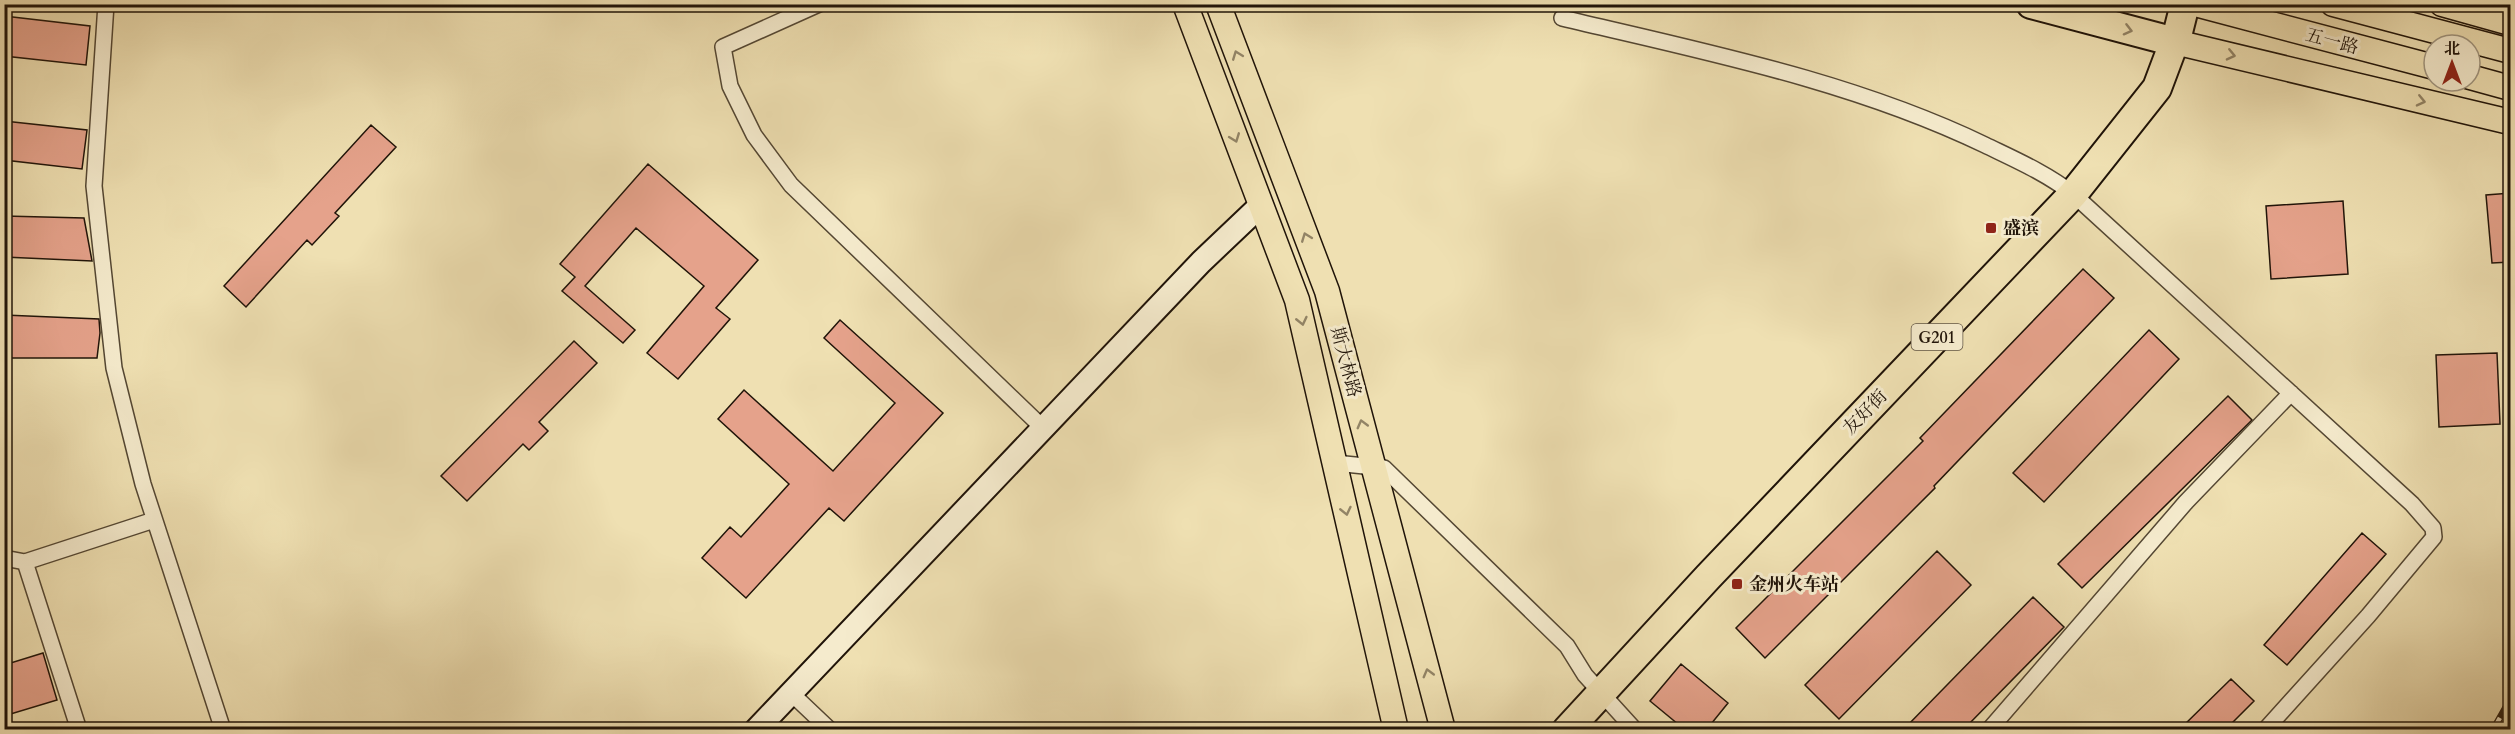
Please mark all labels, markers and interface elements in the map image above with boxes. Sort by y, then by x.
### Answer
one-way arrow [2123,22,2133,35]
street label: 五一路 [2303,22,2361,61]
north arrow [2422,33,2482,93]
text: 北 [2444,38,2460,60]
one-way arrow [2226,48,2236,61]
one-way arrow [1232,50,1244,61]
one-way arrow [2416,93,2426,106]
one-way arrow [1228,132,1241,142]
place label: 盛滨 [2003,216,2039,241]
marker: 盛滨 [1984,221,1998,235]
one-way arrow [1301,232,1314,243]
one-way arrow [1295,315,1308,325]
street label: 斯大林路 [1324,324,1367,400]
road number: G201 [1912,324,1962,350]
street label: 友好街 [1838,384,1893,440]
one-way arrow [1357,419,1370,429]
one-way arrow [1338,506,1351,516]
place label: 金州火车站 [1749,572,1839,597]
marker: 金州火车站 [1730,577,1744,591]
one-way arrow [1423,668,1435,679]

